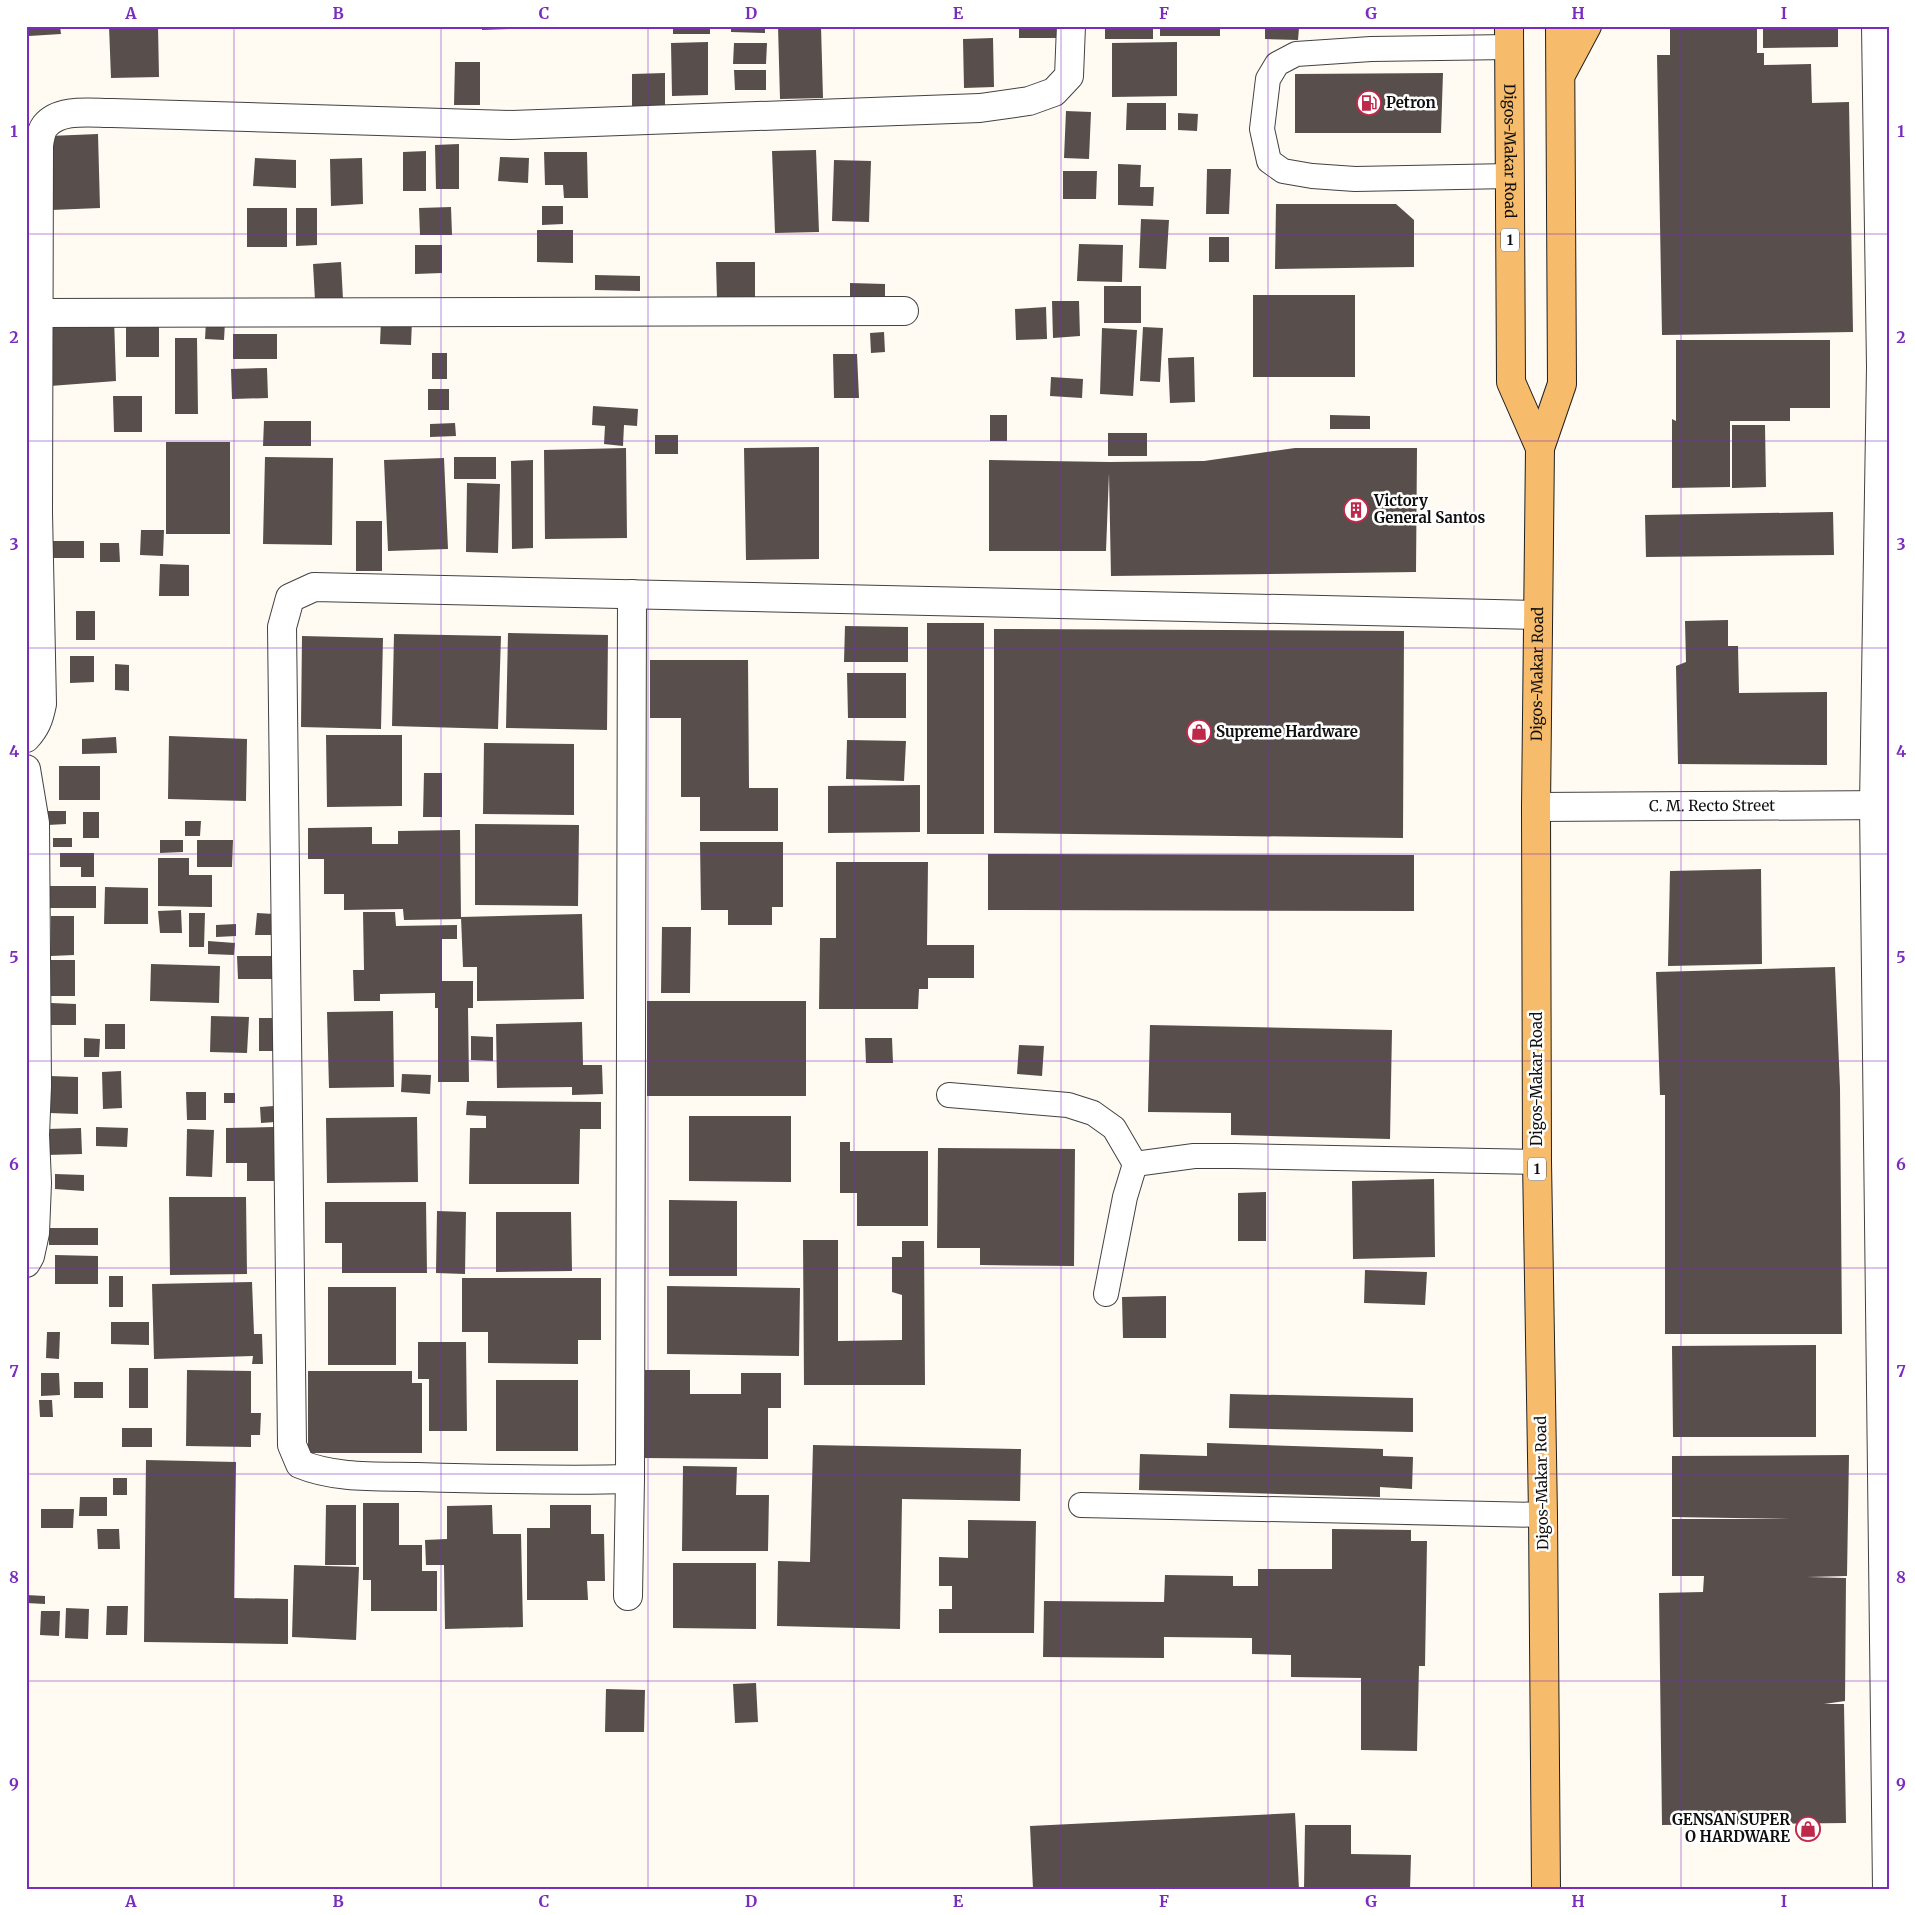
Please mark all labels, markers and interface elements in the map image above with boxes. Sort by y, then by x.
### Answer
text: A [124,3,137,23]
text: B [332,3,344,23]
text: C [539,3,549,23]
text: D [745,3,757,23]
text: E [953,3,964,23]
text: F [1159,3,1169,23]
text: G [1365,3,1377,23]
text: H [1571,3,1585,23]
text: I [1781,3,1787,23]
street label: Digos-Makar Road [1500,84,1520,218]
fuel station icon: Petron [1356,90,1382,116]
place label: Petron [1386,93,1436,112]
text: 1 [10,121,18,141]
text: 1 [1897,121,1905,141]
road number: 1 [1501,228,1519,252]
text: 2 [9,327,19,347]
text: 2 [1896,327,1906,347]
place label: Victory General Santos [1373,491,1486,527]
building icon: Victory General Santos [1343,497,1369,523]
text: 3 [9,534,19,554]
text: 3 [1896,534,1906,554]
street label: Digos-Makar Road [1527,607,1547,741]
shop icon: Supreme Hardware [1186,719,1212,745]
place label: Supreme Hardware [1216,722,1358,741]
text: 4 [9,741,19,761]
text: 4 [1896,741,1906,761]
street label: C. M. Recto Street [1649,796,1775,815]
text: 5 [9,947,19,967]
text: 5 [1896,947,1906,967]
street label: Digos-Makar Road [1527,1012,1546,1146]
text: 6 [9,1154,19,1174]
text: 6 [1896,1154,1906,1174]
road number: 1 [1528,1158,1546,1180]
text: 7 [9,1361,19,1381]
text: 7 [1896,1361,1906,1381]
street label: Digos-Makar Road [1531,1416,1552,1550]
text: 8 [9,1567,19,1587]
text: 8 [1896,1567,1906,1587]
text: 9 [9,1774,19,1794]
text: 9 [1896,1774,1906,1794]
place label: GENSAN SUPER O HARDWARE [1672,1810,1790,1846]
shop icon: GENSAN SUPER O HARDWARE [1795,1816,1821,1842]
text: A [124,1891,137,1911]
text: B [332,1891,344,1911]
text: C [539,1891,549,1911]
text: D [745,1891,757,1911]
text: E [953,1891,964,1911]
text: F [1159,1891,1169,1911]
text: G [1365,1891,1377,1911]
text: H [1571,1891,1585,1911]
text: I [1781,1891,1787,1911]

